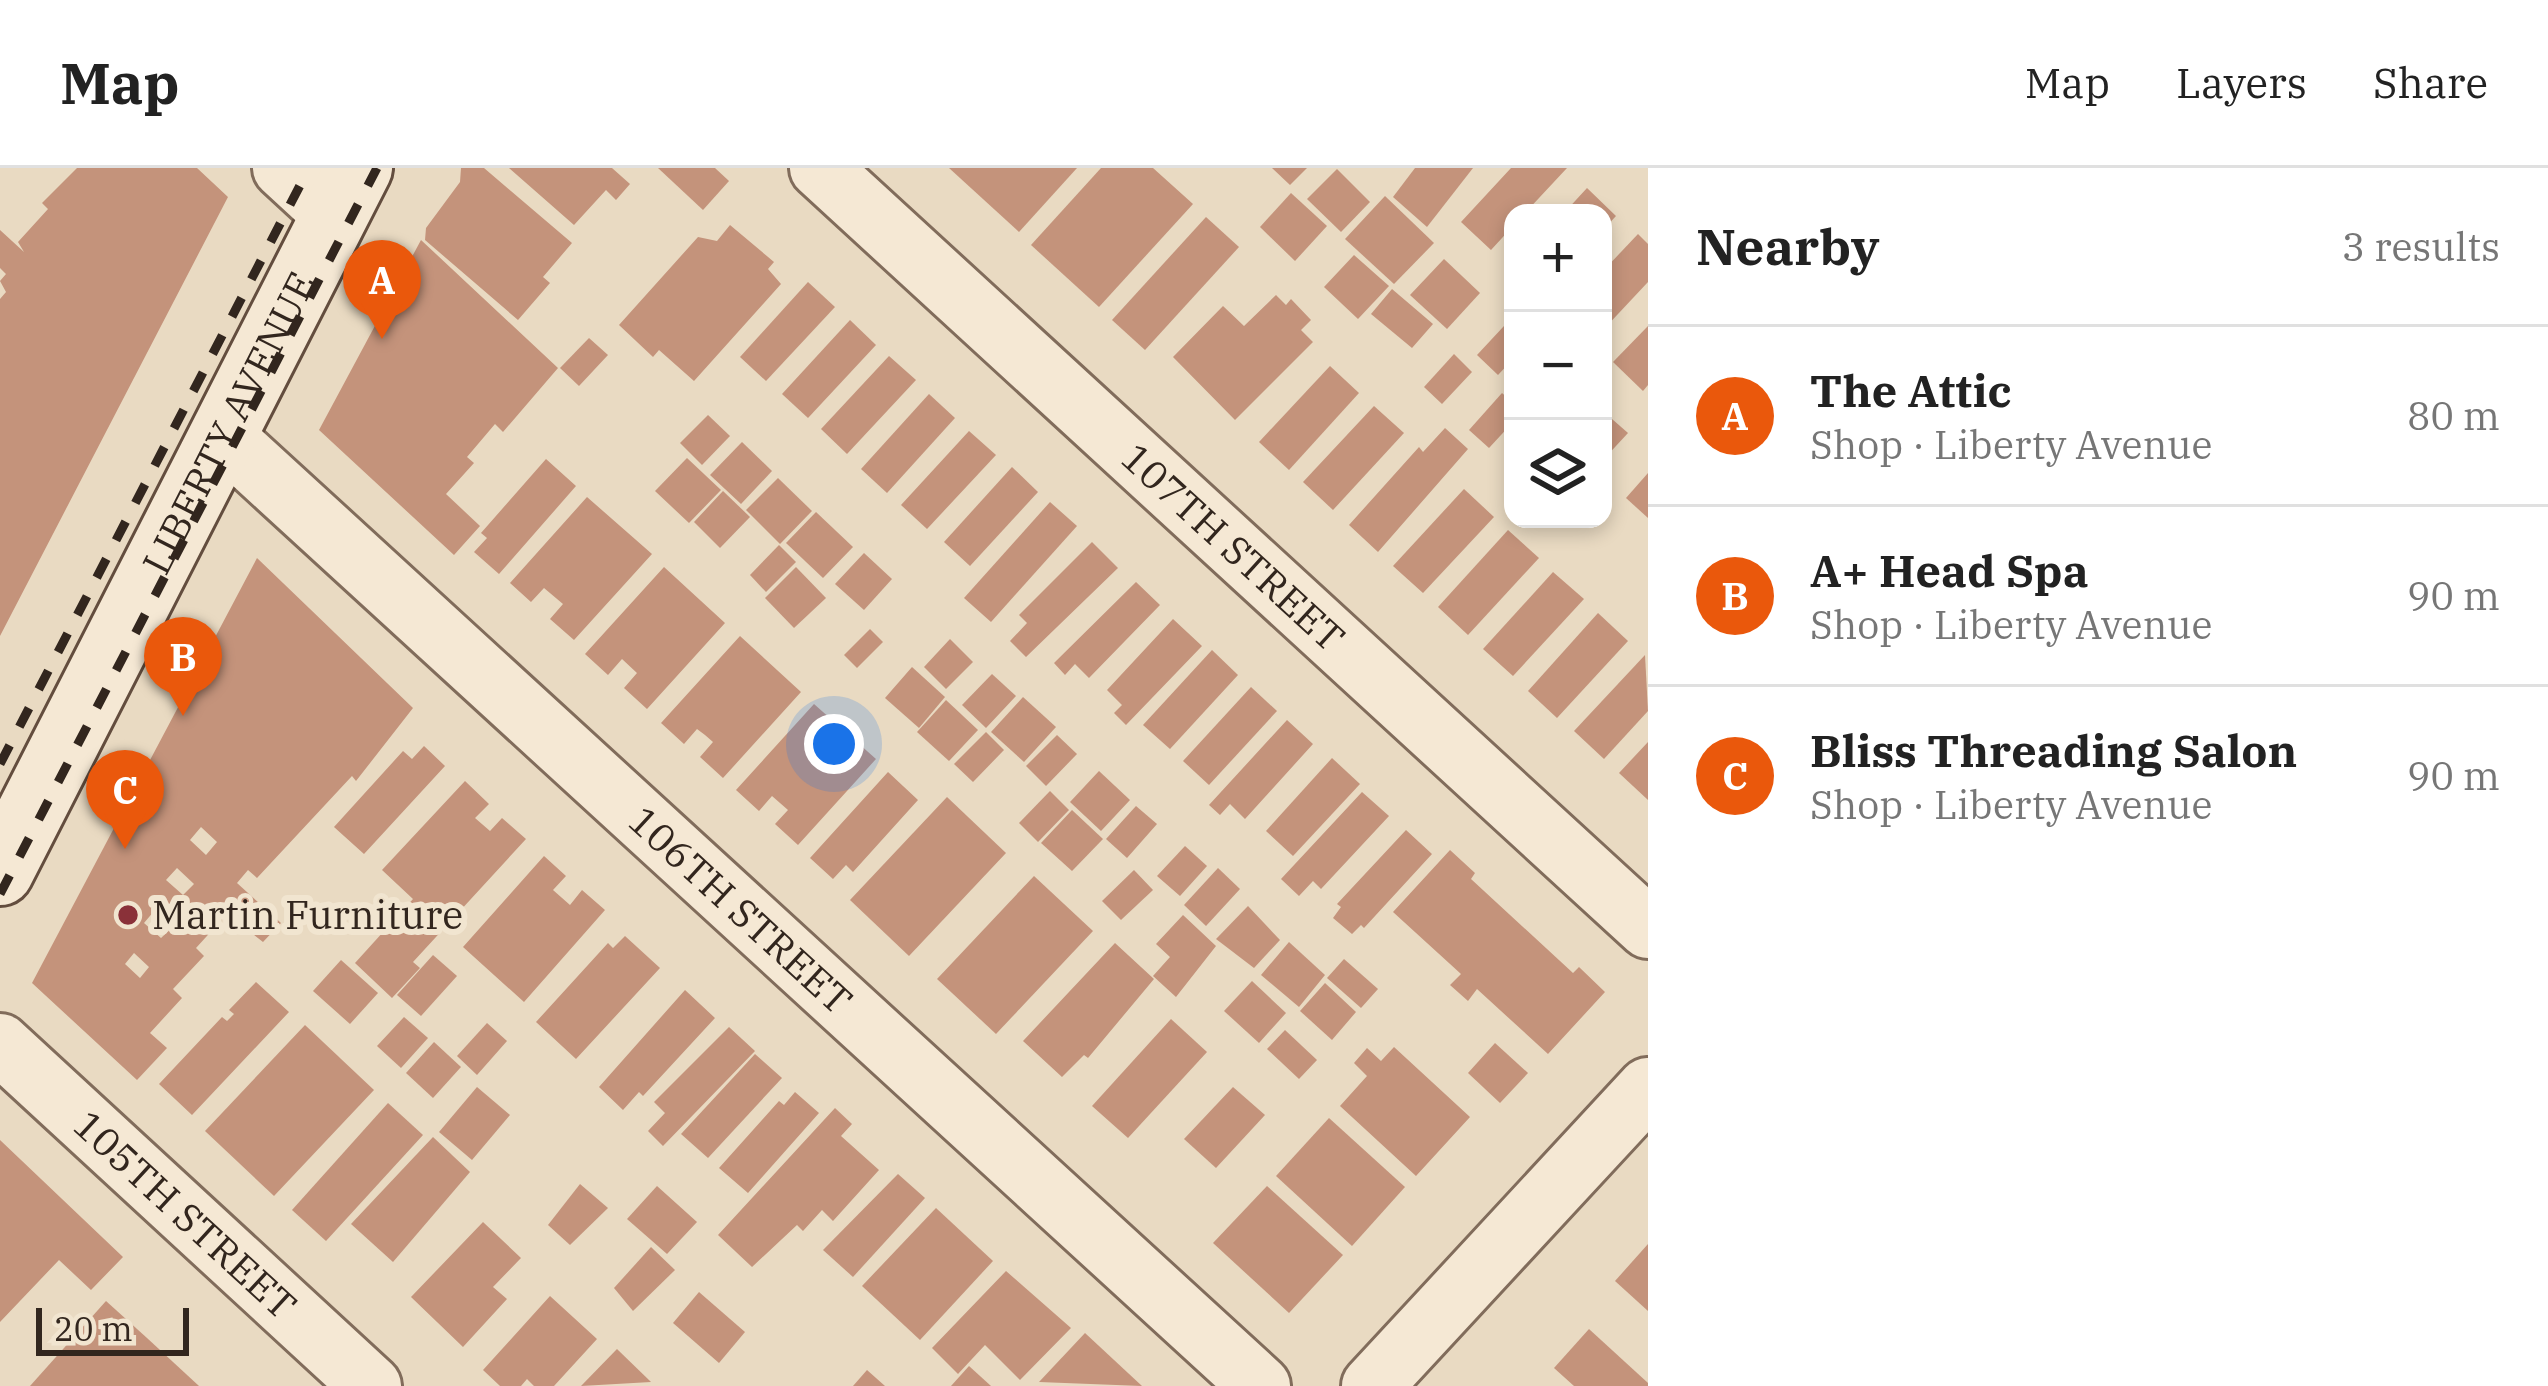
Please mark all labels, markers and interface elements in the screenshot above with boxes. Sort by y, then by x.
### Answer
text: Map [60,46,180,120]
text: Map [2025,55,2110,110]
text: Layers [2176,55,2307,110]
text: Share [2373,55,2488,110]
map controls [1504,204,1612,528]
button: + [1504,204,1612,312]
text: Nearby [1696,213,1880,279]
text: 3 results [2342,221,2500,272]
pin: A [343,240,421,339]
street label: LIBERTY AVENUE [130,263,327,583]
button: − [1504,312,1612,420]
text: The Attic [1810,361,2012,419]
text: A [1721,390,1749,441]
text: 80 m [2407,390,2500,441]
text: Shop · Liberty Avenue [1810,419,2212,470]
button: layers [1504,420,1612,528]
street label: 107TH STREET [1111,432,1356,662]
text: A+ Head Spa [1810,541,2089,599]
text: B [1721,570,1749,621]
text: 90 m [2407,570,2500,621]
text: Shop · Liberty Avenue [1810,599,2212,650]
pin: B [144,617,222,716]
your location [804,714,864,774]
text: Bliss Threading Salon [1810,721,2297,779]
pin: C [86,750,164,849]
text: C [1722,750,1748,801]
text: 90 m [2407,750,2500,801]
text: Shop · Liberty Avenue [1810,779,2212,830]
street label: 106TH STREET [619,795,863,1025]
place label: Martin Furniture [152,889,463,940]
marker: Martin Furniture [115,902,141,928]
street label: 105TH STREET [64,1099,308,1330]
scale bar [36,1302,189,1355]
text: 20 m [54,1307,133,1350]

